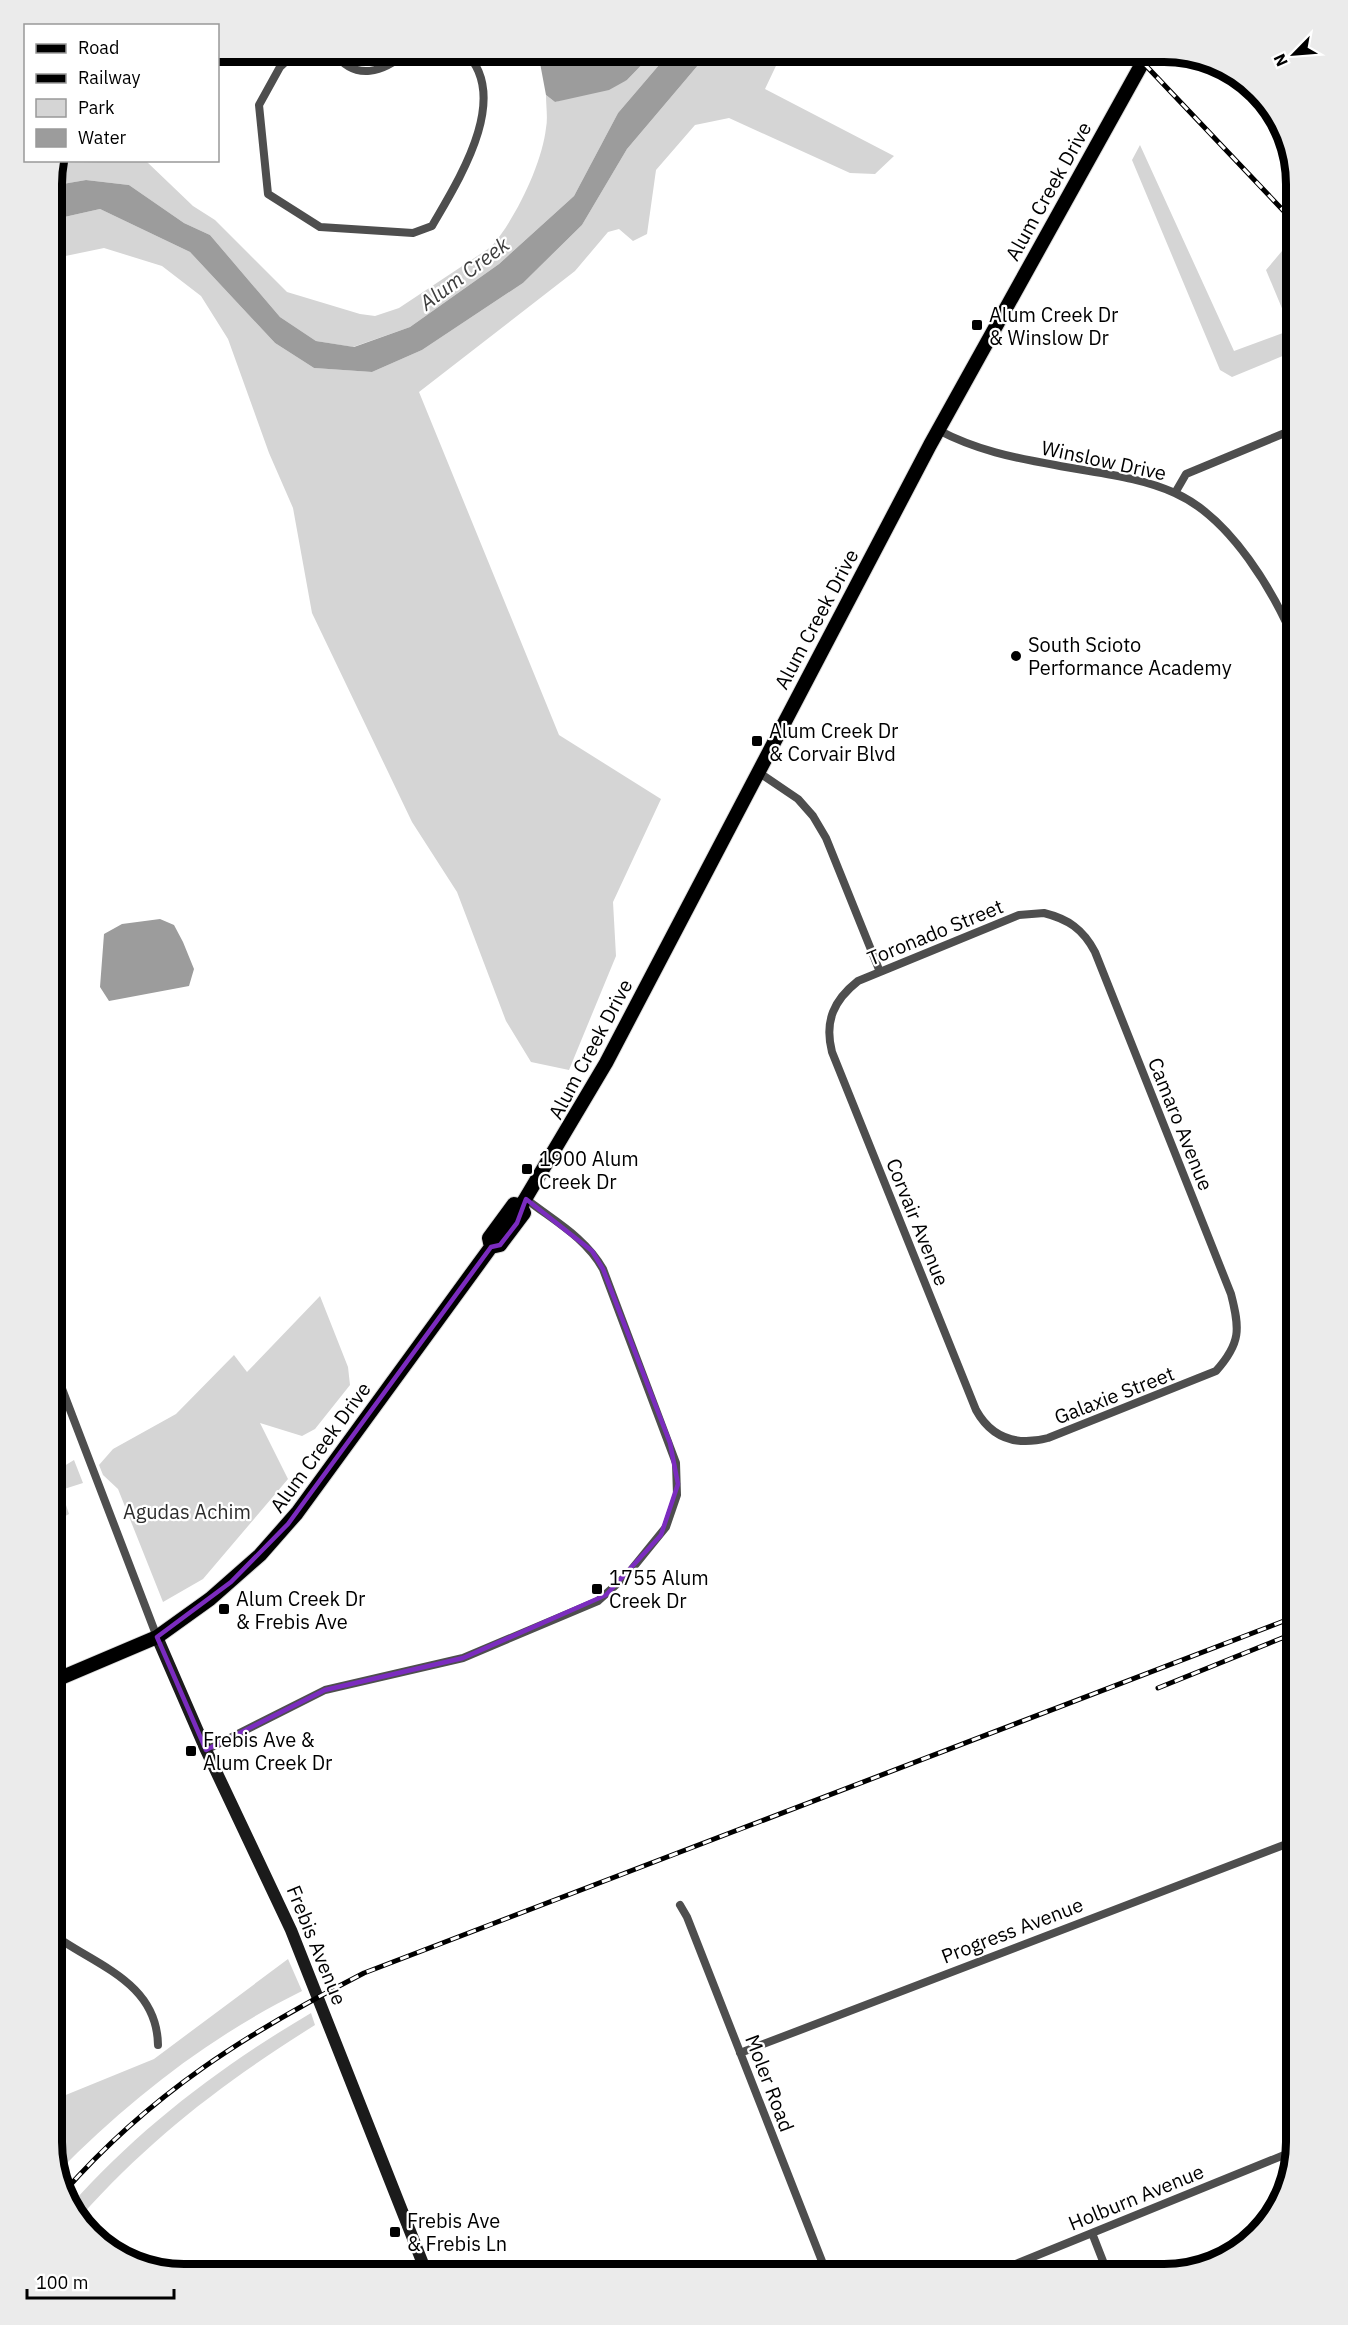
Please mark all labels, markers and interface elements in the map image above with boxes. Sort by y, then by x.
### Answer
legend [24,24,219,162]
north arrow [1264,24,1324,84]
text: Road [78,36,119,59]
text: N [1269,51,1292,70]
text: Railway [78,66,140,89]
text: Park [78,96,115,119]
street label: Alum Creek Drive [999,117,1097,265]
text: Water [78,126,127,149]
water label: Alum Creek [413,229,516,317]
place label: Alum Creek Dr & Winslow Dr [989,301,1118,351]
marker: Alum Creek Dr & Winslow Dr [970,318,984,332]
street label: Winslow Drive [1039,434,1169,486]
street label: Alum Creek Drive [768,544,864,694]
place label: South Scioto Performance Academy [1028,631,1232,681]
marker: South Scioto Performance Academy [1009,649,1023,663]
place label: Alum Creek Dr & Corvair Blvd [769,717,898,767]
marker: Alum Creek Dr & Corvair Blvd [750,734,764,748]
street label: Toronado Street [863,892,1007,972]
street label: Alum Creek Drive [542,974,638,1124]
street label: Camaro Avenue [1142,1053,1220,1195]
place label: 1900 Alum Creek Dr [539,1145,639,1195]
street label: Corvair Avenue [880,1154,956,1290]
marker: 1900 Alum Creek Dr [520,1162,534,1176]
street label: Galaxie Street [1050,1360,1178,1430]
street label: Alum Creek Drive [263,1376,377,1518]
park label: Agudas Achim [123,1498,251,1525]
place label: 1755 Alum Creek Dr [609,1564,709,1614]
marker: 1755 Alum Creek Dr [590,1582,604,1596]
place label: Alum Creek Dr & Frebis Ave [236,1585,365,1635]
marker: Alum Creek Dr & Frebis Ave [217,1602,231,1616]
place label: Frebis Ave & Alum Creek Dr [203,1726,332,1776]
marker: Frebis Ave & Alum Creek Dr [184,1744,198,1758]
street label: Frebis Avenue [281,1881,353,2009]
street label: Progress Avenue [937,1891,1087,1969]
street label: Moler Road [739,2031,801,2135]
street label: Holburn Avenue [1064,2158,1208,2236]
place label: Frebis Ave & Frebis Ln [407,2207,507,2257]
marker: Frebis Ave & Frebis Ln [388,2225,402,2239]
scale bar [27,2262,174,2300]
text: 100 m [36,2271,88,2294]

